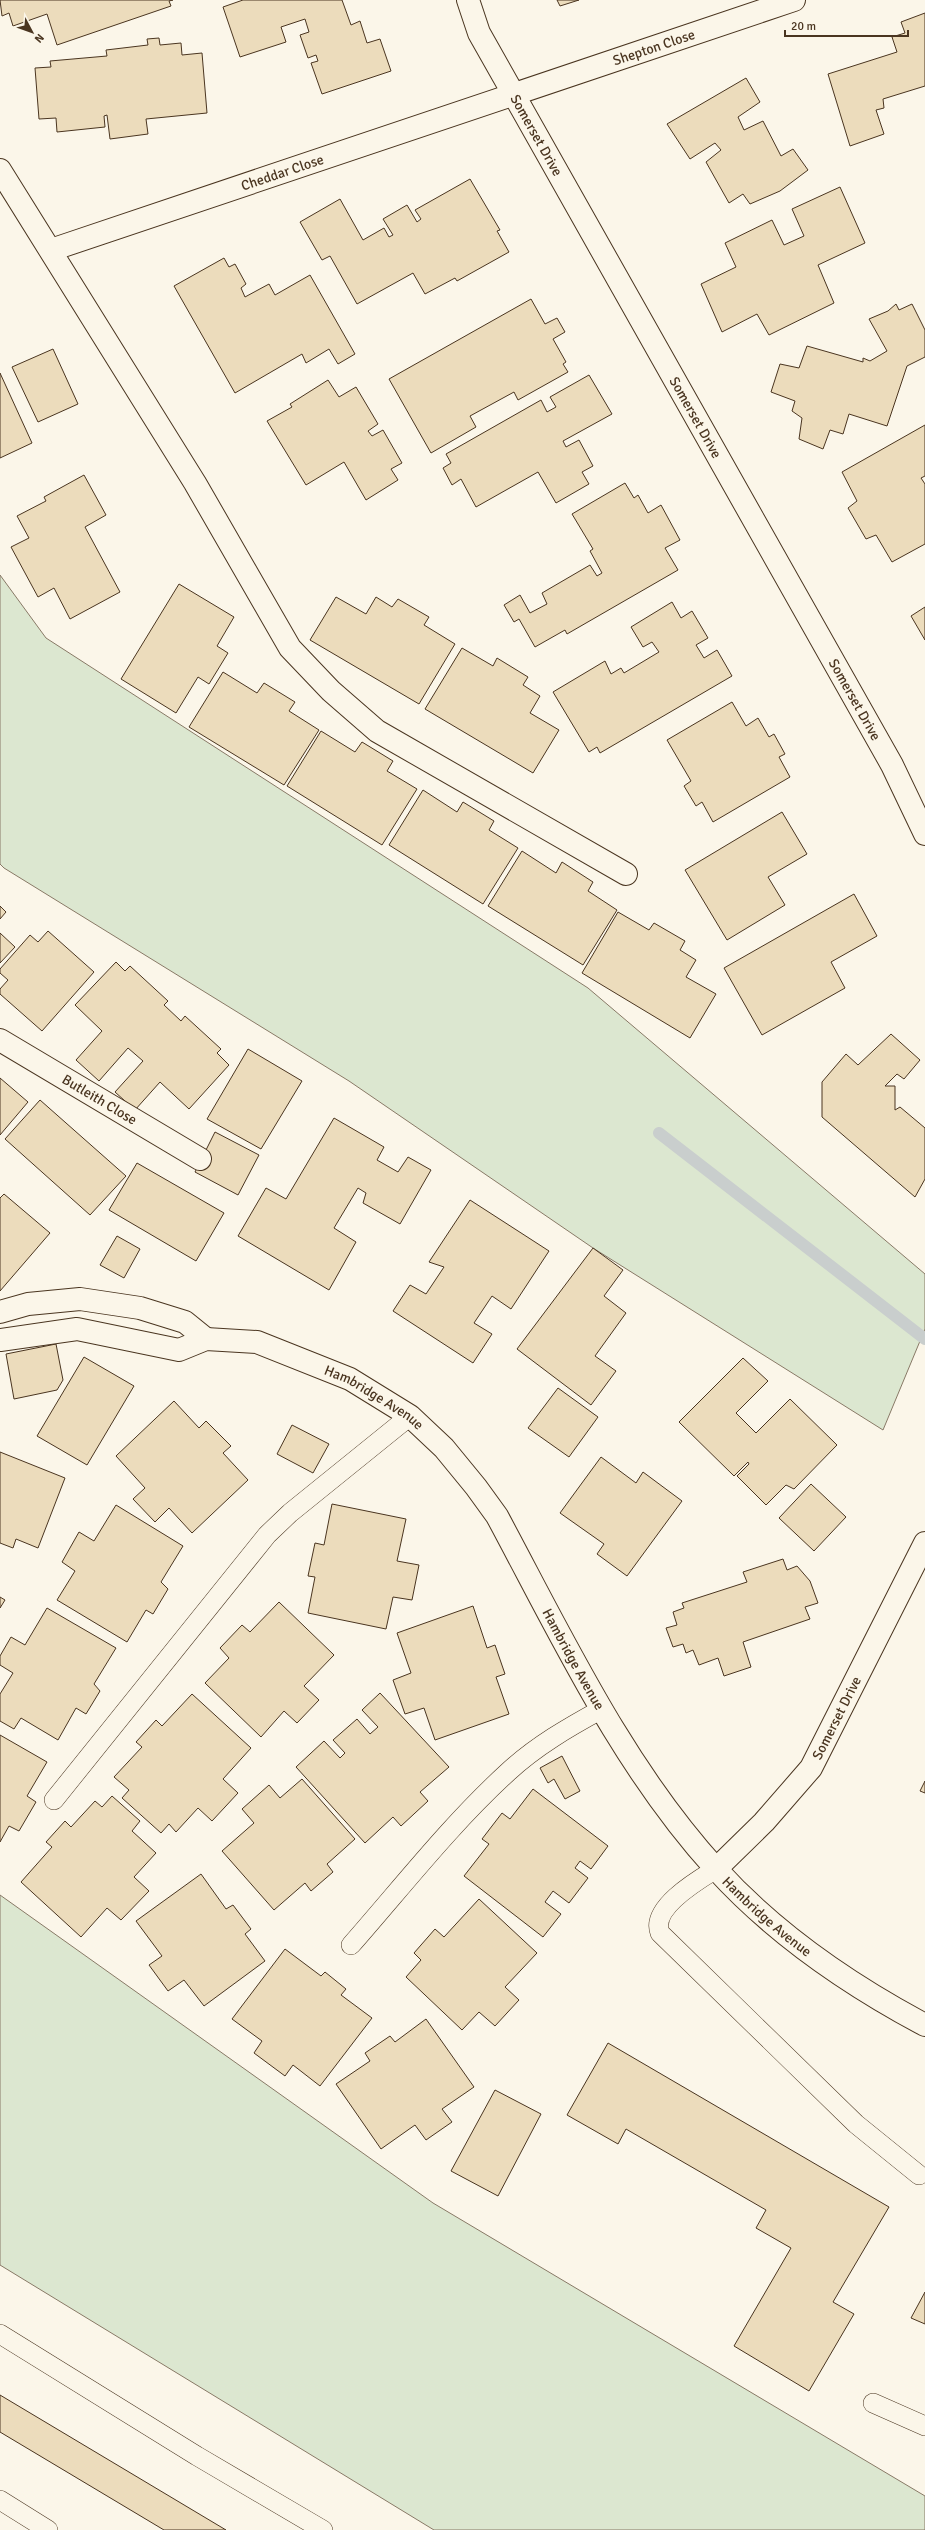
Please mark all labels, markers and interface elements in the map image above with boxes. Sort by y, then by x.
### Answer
north arrow [12,12,52,52]
scale bar [785,12,908,38]
text: 20 m [791,19,816,34]
street label: Shepton Close [611,26,697,69]
text: N [32,31,47,45]
street label: Somerset Drive [506,92,566,179]
street label: Cheddar Close [239,151,326,194]
street label: Somerset Drive [666,374,725,461]
street label: Somerset Drive [825,656,884,743]
street label: Butleith Close [59,1071,140,1129]
street label: Hambridge Avenue [322,1362,427,1433]
street label: Hambridge Avenue [538,1606,608,1713]
street label: Somerset Drive [809,1674,865,1762]
street label: Hambridge Avenue [718,1873,815,1960]

